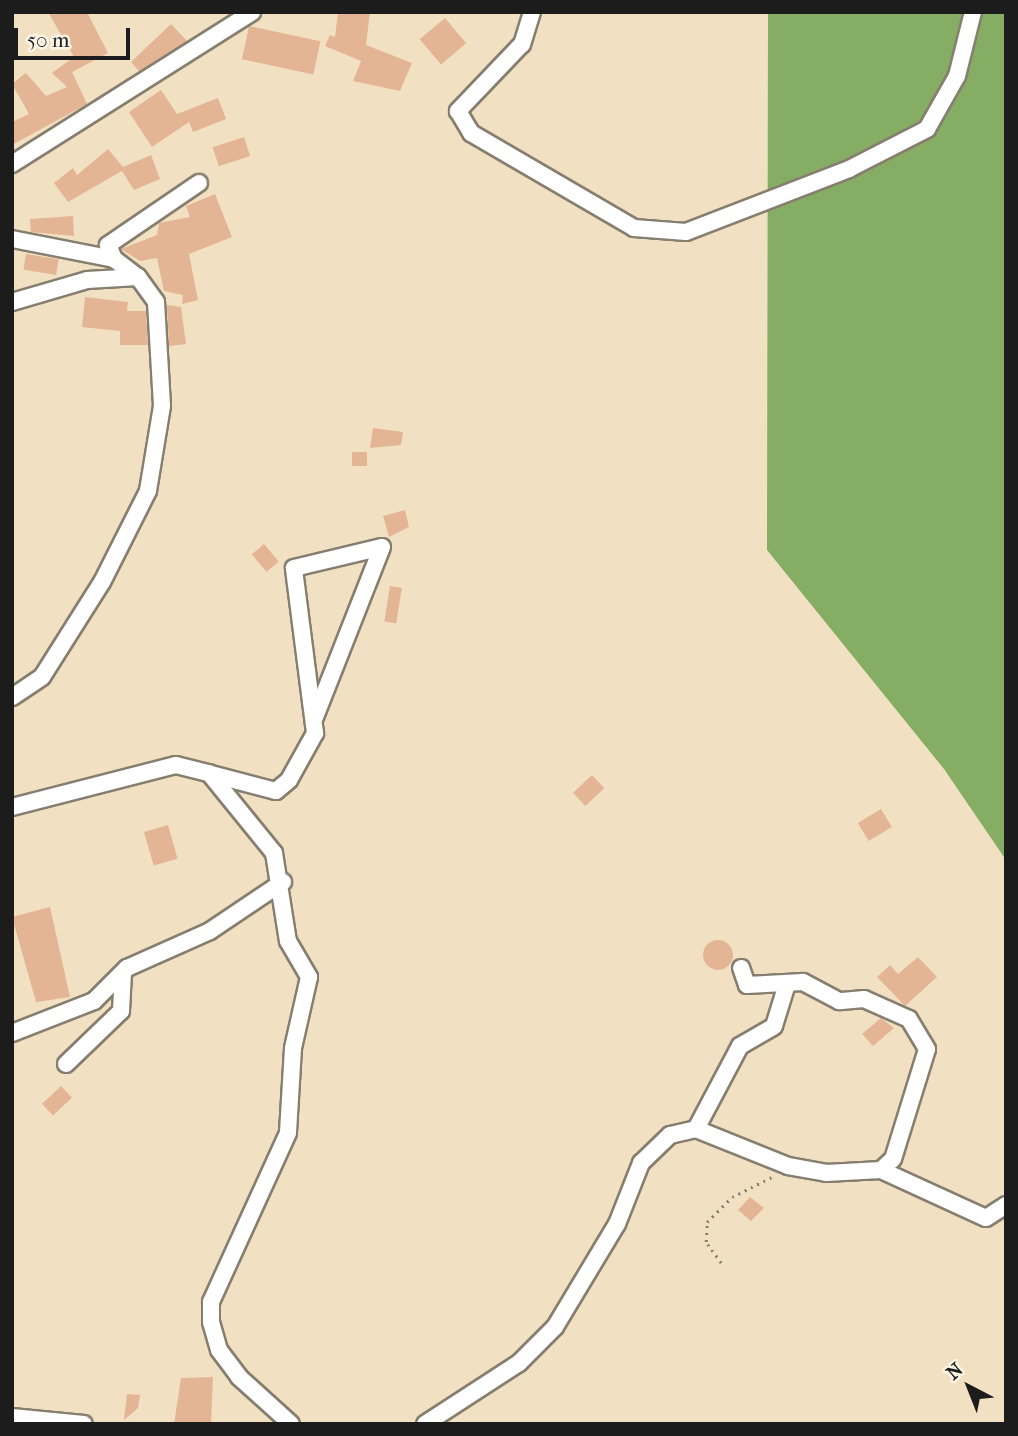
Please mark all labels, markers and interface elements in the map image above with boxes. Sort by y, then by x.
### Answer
scale bar [18,14,133,58]
text: 50 m [27,28,70,52]
north arrow [934,1352,1004,1422]
text: N [942,1358,968,1384]

